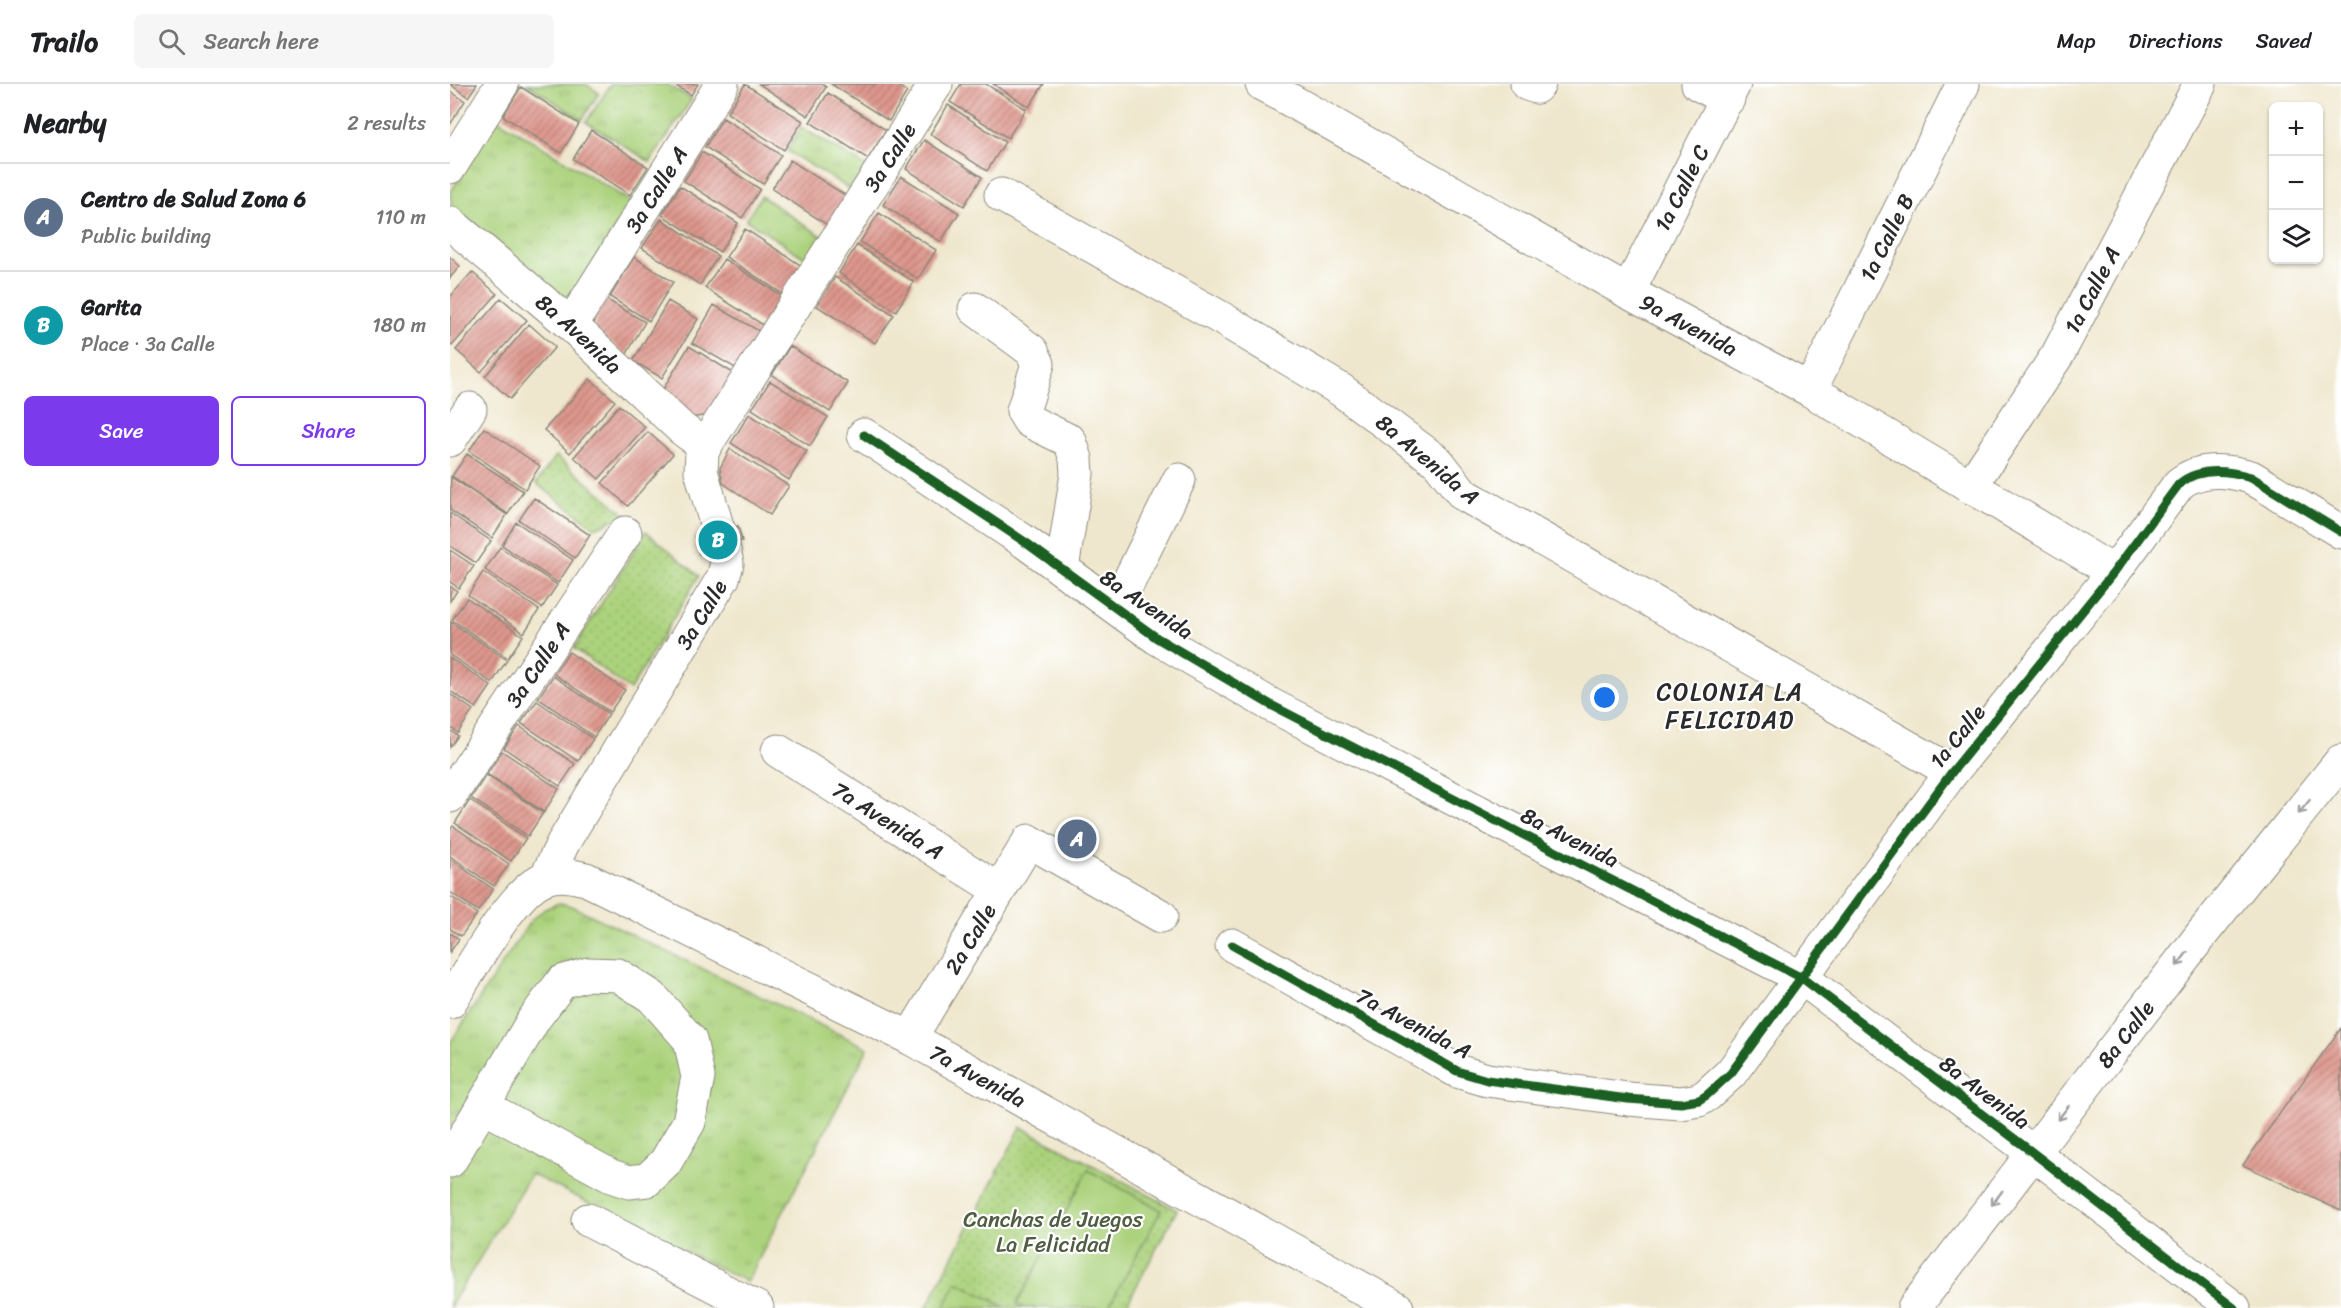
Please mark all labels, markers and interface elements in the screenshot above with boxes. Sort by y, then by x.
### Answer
search box [134,14,554,68]
text: Trailo [30,17,98,66]
text: Search here [203,22,319,61]
text: Map [2057,22,2095,60]
text: Directions [2128,22,2223,60]
text: Saved [2256,22,2311,60]
icon: search [155,25,188,58]
text: Nearby [24,100,106,146]
map controls [2269,102,2323,264]
button: + [2269,102,2323,156]
text: 2 results [347,106,426,141]
street label: 3a Calle [853,114,927,200]
street label: 1a Calle C [1643,137,1720,239]
street label: 3a Calle A [614,138,699,241]
button: − [2269,156,2323,210]
text: Centro de Salud Zona 6 [81,180,306,219]
street label: 1a Calle B [1848,187,1925,288]
text: A [37,200,50,235]
text: 110 m [376,200,426,235]
button: layers [2269,210,2323,264]
text: Public building [81,219,211,254]
street label: 1a Calle A [2053,239,2131,341]
street label: 9a Avenida [1632,283,1745,368]
street label: 8a Avenida [526,284,631,384]
text: Garita [81,288,142,327]
text: B [37,308,50,343]
text: 180 m [372,308,426,343]
text: Place · 3a Calle [81,327,215,362]
button: Save [24,396,219,466]
button: Share [231,396,426,466]
street label: 8a Avenida A [1367,404,1489,515]
pin: B [698,518,738,562]
street label: 8a Avenida [1092,558,1202,650]
street label: 3a Calle [665,571,738,658]
street label: 3a Calle A [495,614,581,716]
district label: COLONIA LA FELICIDAD [1656,671,1804,741]
your location [1590,683,1619,712]
street label: 1a Calle [1919,695,1996,777]
street label: 7a Avenida A [824,771,952,871]
street label: 8a Avenida [1513,796,1626,879]
one-way arrow [2298,798,2311,814]
pin: A [1058,816,1096,861]
street label: 2a Calle [934,895,1007,982]
one-way arrow [2176,951,2189,967]
street label: 7a Avenida A [1349,977,1479,1070]
street label: 8a Calle [2086,991,2165,1077]
street label: 7a Avenida [922,1033,1033,1119]
street label: 8a Avenida [1930,1045,2039,1140]
one-way arrow [2056,1104,2069,1120]
one-way arrow [1991,1190,2003,1206]
park label: Canchas de Juegos La Felicidad [963,1200,1144,1264]

